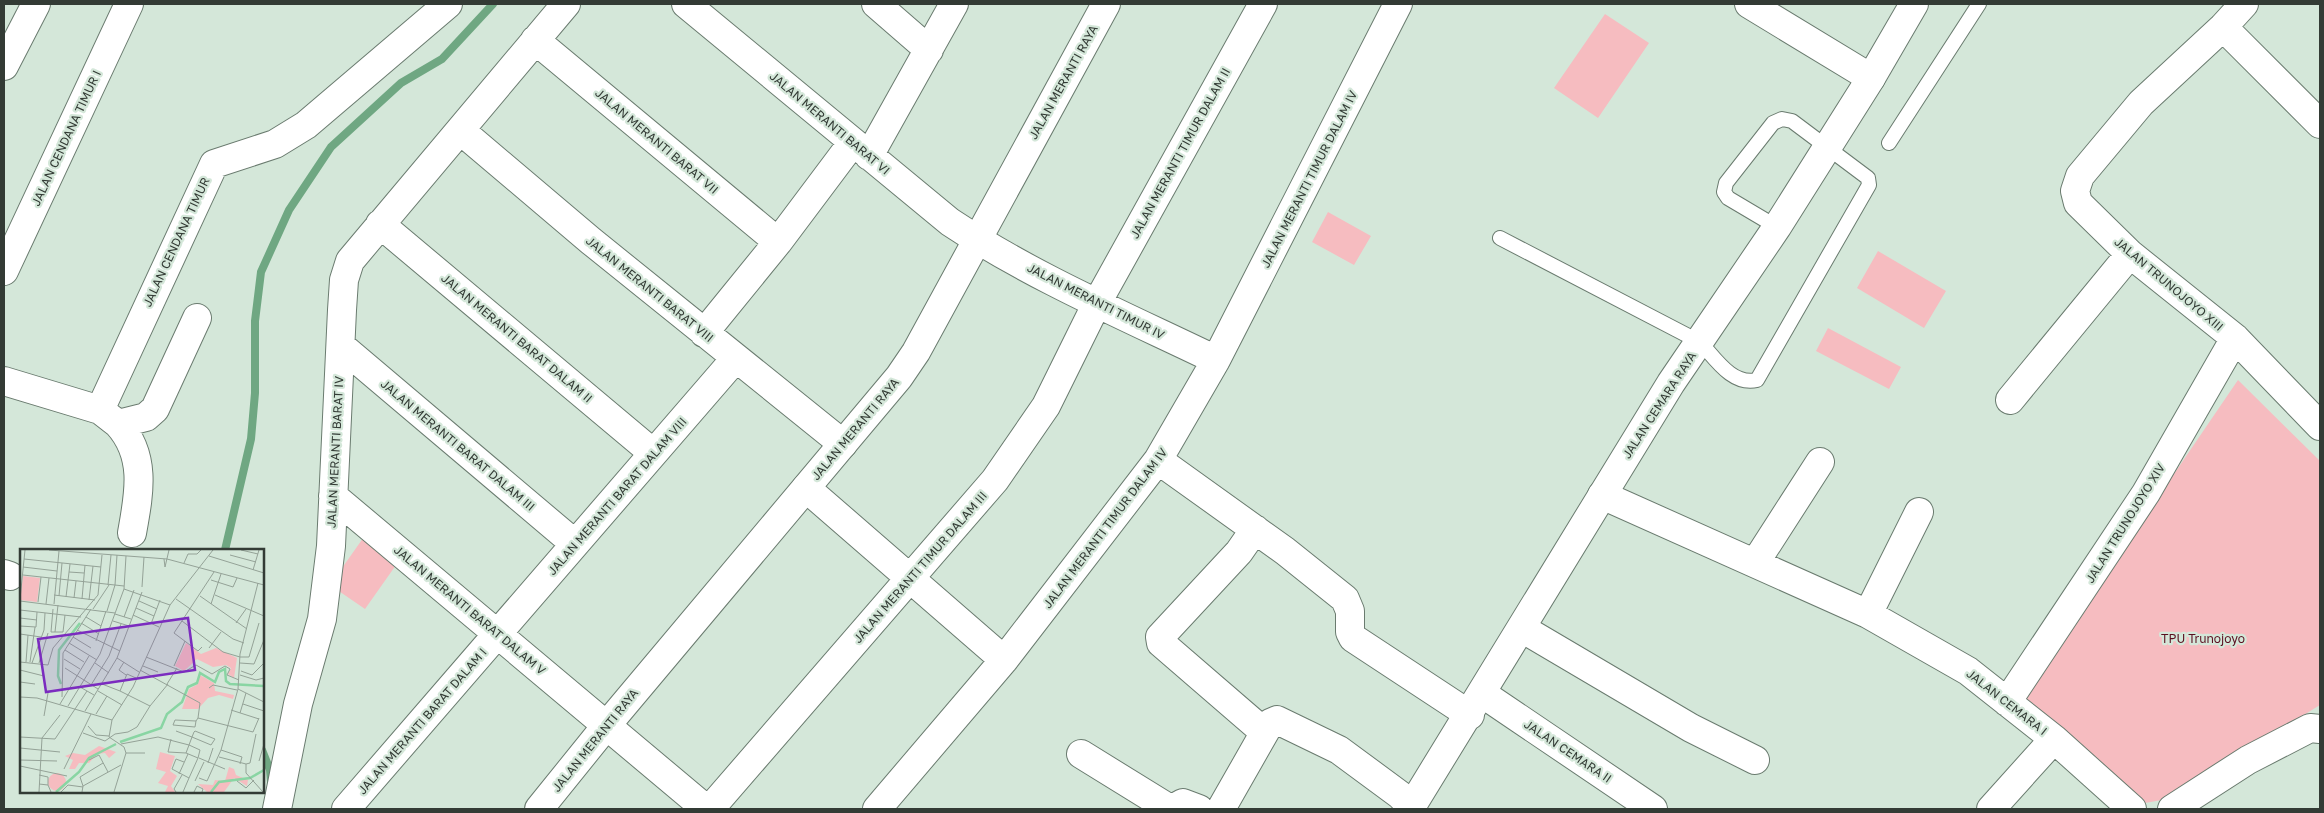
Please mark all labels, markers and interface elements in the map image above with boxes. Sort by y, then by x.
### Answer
street label: JALAN MERANTI RAYA [1025,22,1101,142]
street label: JALAN MERANTI TIMUR DALAM II [1127,65,1233,241]
street label: JALAN CENDANA TIMUR I [28,68,104,208]
street label: JALAN MERANTI BARAT VI [767,68,893,178]
street label: JALAN MERANTI BARAT VII [592,85,722,197]
street label: JALAN MERANTI TIMUR DALAM IV [1258,88,1360,270]
street label: JALAN CENDANA TIMUR [139,175,213,309]
street label: JALAN MERANTI BARAT VIII [583,233,717,345]
street label: JALAN TRUNOJOYO XIII [2111,234,2227,334]
street label: JALAN MERANTI TIMUR IV [1025,260,1167,342]
street label: JALAN MERANTI BARAT DALAM II [438,270,596,406]
street label: JALAN CEMARA RAYA [1619,349,1699,461]
street label: JALAN MERANTI RAYA [808,375,902,483]
street label: JALAN MERANTI BARAT IV [324,376,346,528]
street label: JALAN MERANTI BARAT DALAM III [378,376,538,514]
street label: JALAN MERANTI BARAT DALAM VIII [544,414,690,578]
street label: JALAN MERANTI TIMUR DALAM IV [1040,445,1170,611]
street label: JALAN TRUNOJOYO XIV [2082,460,2168,586]
street label: JALAN MERANTI TIMUR DALAM III [850,488,990,646]
street label: JALAN MERANTI BARAT DALAM V [391,542,549,678]
inset map [20,549,264,793]
park label: TPU Trunojoyo [2161,631,2245,646]
street label: JALAN MERANTI BARAT DALAM I [354,645,490,797]
street label: JALAN CEMARA I [1964,666,2050,738]
street label: JALAN MERANTI RAYA [549,685,641,795]
street label: JALAN CEMARA II [1521,716,1615,786]

